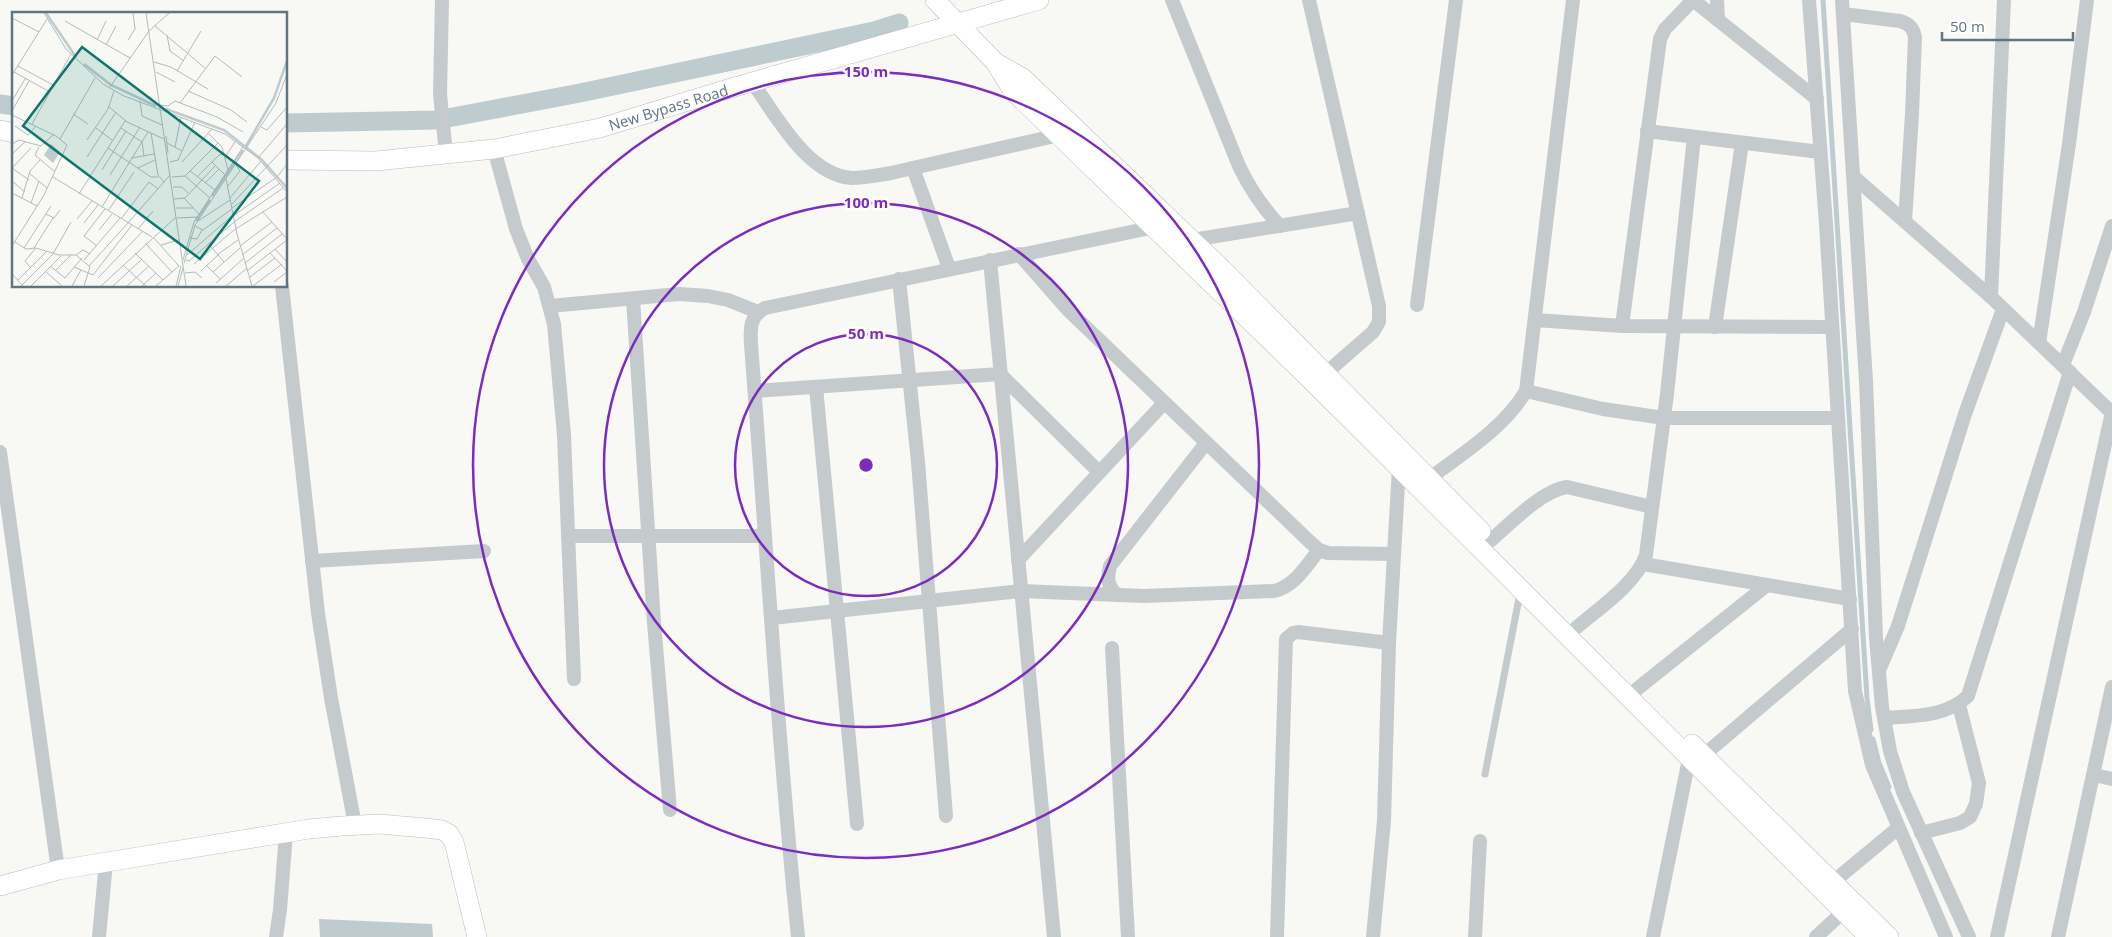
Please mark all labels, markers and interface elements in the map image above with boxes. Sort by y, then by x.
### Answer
scale bar [1942,10,2073,42]
inset map [12,12,288,288]
text: 50 m [1950,16,1985,36]
text: 150 m [844,61,888,81]
street label: New Bypass Road [606,79,730,135]
text: 100 m [844,192,888,212]
text: 50 m [848,323,884,343]
centre of rings [857,456,875,474]

